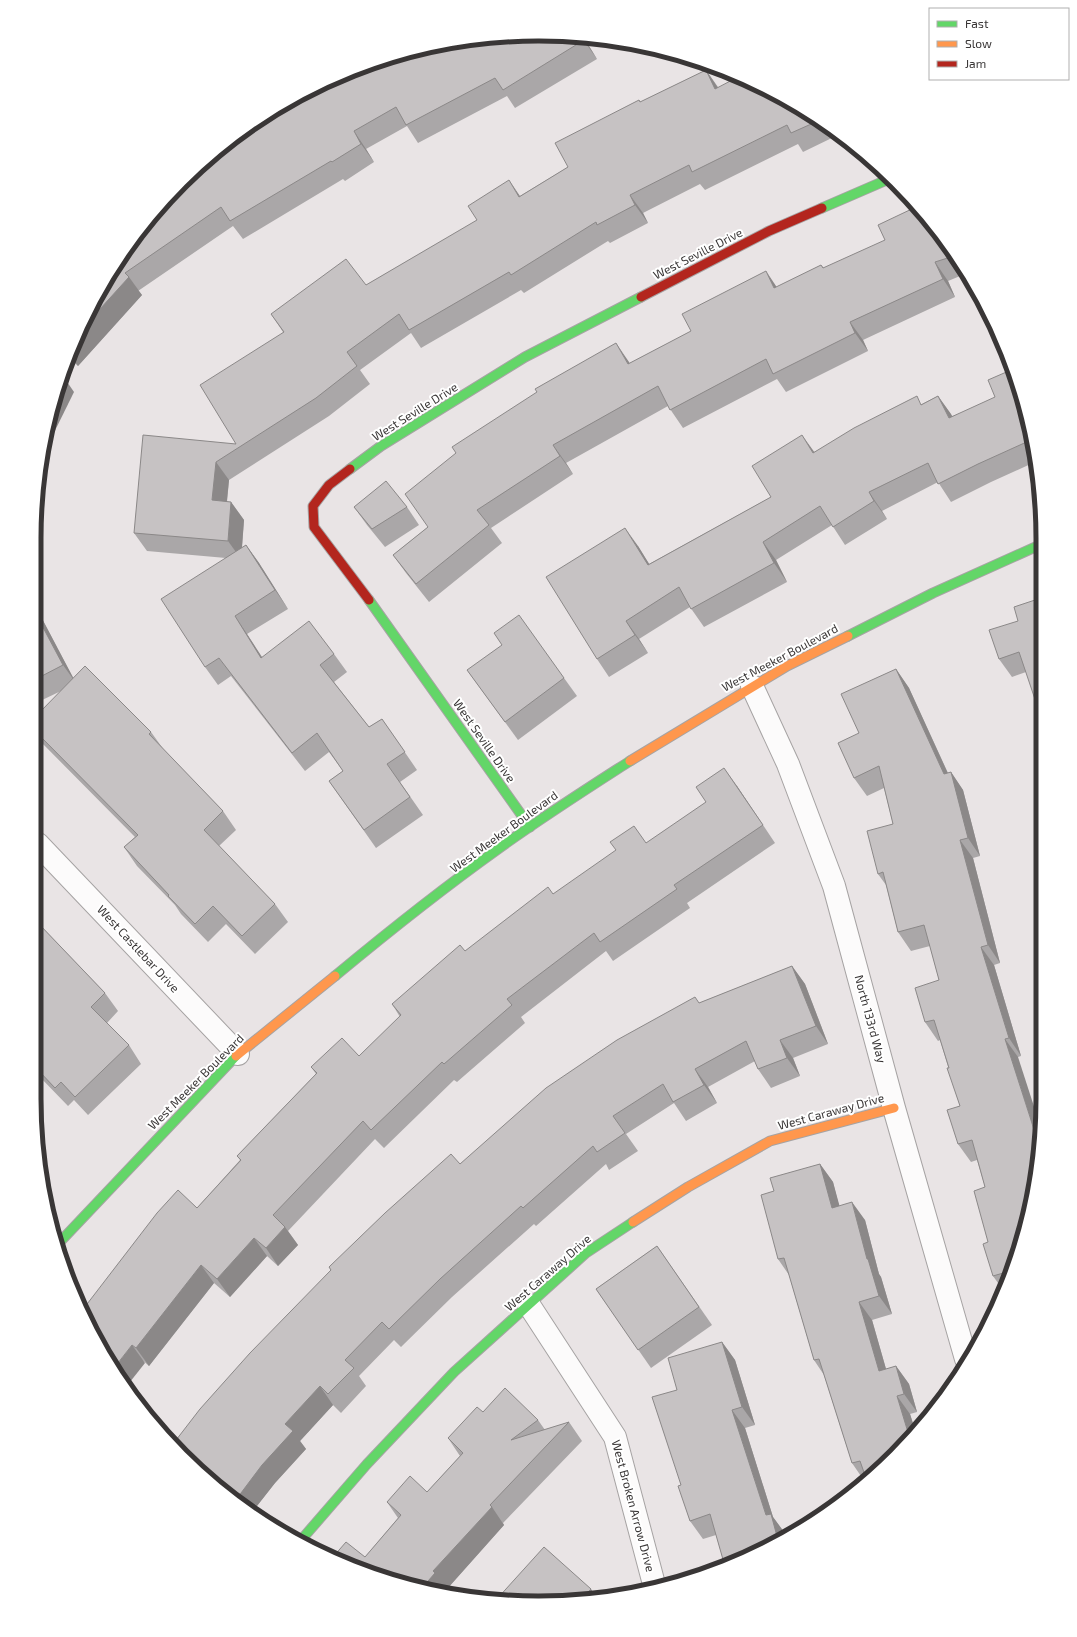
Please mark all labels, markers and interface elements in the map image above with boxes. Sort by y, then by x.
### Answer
legend [929,8,1069,80]
text: Fast [965,16,989,30]
text: Slow [965,36,992,50]
text: Jam [965,56,986,70]
street label: West Seville Drive [651,225,744,282]
street label: West Seville Drive [369,379,460,443]
street label: West Meeker Boulevard [719,621,840,694]
street label: West Seville Drive [451,696,519,785]
street label: West Meeker Boulevard [447,787,560,875]
street label: West Castlebar Drive [95,902,183,995]
street label: North 133rd Way [852,973,890,1065]
street label: West Meeker Boulevard [145,1031,246,1132]
street label: West Caraway Drive [776,1090,885,1132]
street label: West Caraway Drive [501,1231,593,1313]
street label: West Broken Arrow Drive [610,1438,658,1573]

